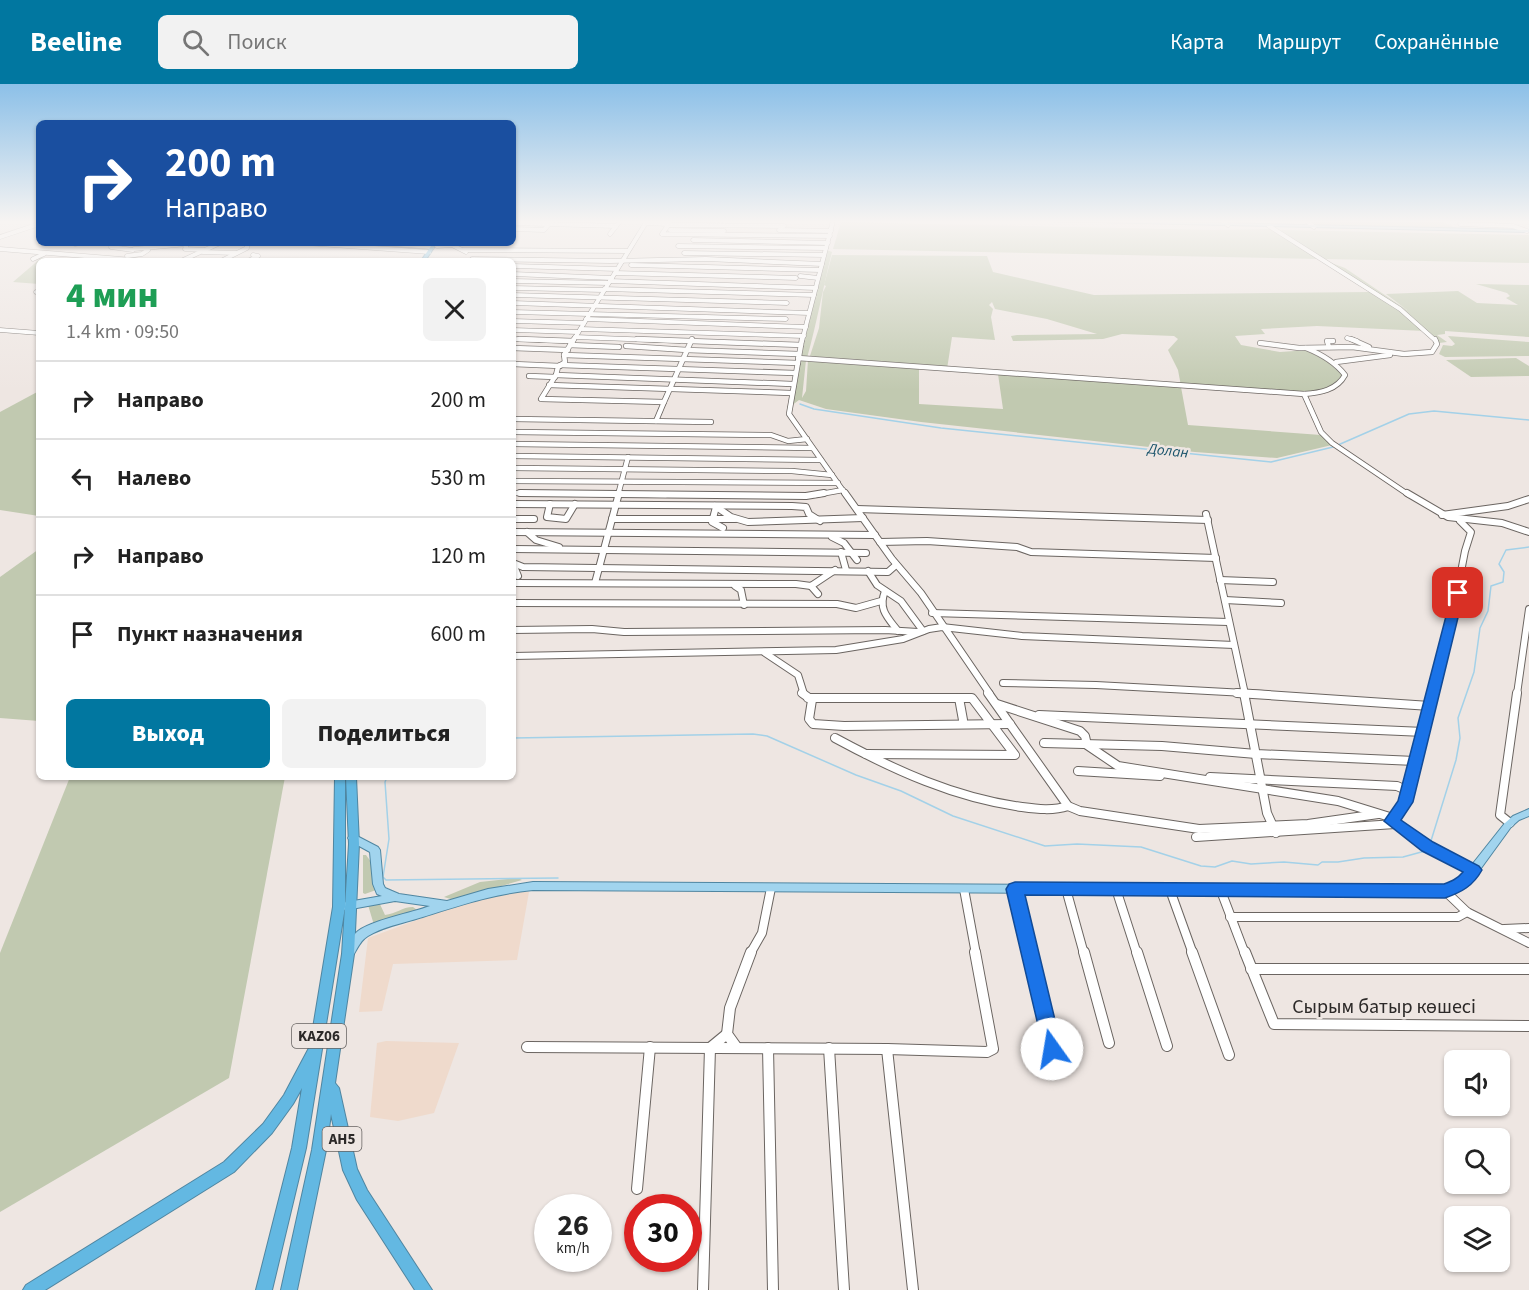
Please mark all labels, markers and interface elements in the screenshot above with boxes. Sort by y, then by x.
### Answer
search box [158,15,578,69]
text: Beeline [30,22,122,62]
icon: search [179,26,212,59]
text: Поиск [227,26,287,58]
text: Карта [1170,27,1224,57]
text: Маршрут [1257,27,1341,57]
text: Сохранённые [1374,27,1499,57]
text: 200 m [165,133,276,193]
icon: right [66,144,144,222]
text: Направо [165,189,268,228]
text: 4 мин [66,270,159,321]
button: close [423,278,486,341]
text: 1.4 km · 09:50 [66,318,179,346]
icon: right [66,384,99,417]
text: Направо [117,384,204,416]
text: 200 m [431,384,486,416]
water label: Долан [1146,438,1189,464]
icon: left [66,462,99,495]
text: Налево [117,462,191,494]
text: 530 m [431,462,486,494]
icon: right [66,540,99,573]
text: Направо [117,540,204,572]
text: 120 m [431,540,486,572]
pin [1432,567,1483,618]
icon: arrive [1441,576,1474,609]
icon: arrive [66,618,99,651]
text: Пункт назначения [117,618,303,650]
text: 600 m [431,618,486,650]
button: Выход [66,699,270,768]
button: Поделиться [282,699,486,768]
street label: Сырым батыр көшесі [1292,993,1476,1021]
position arrow [1020,1017,1084,1081]
road number: KАZ06 [292,1024,346,1048]
map controls [1444,1050,1510,1272]
button: sound [1444,1050,1510,1116]
road number: AH5 [322,1127,362,1151]
button: search [1444,1128,1510,1194]
speed limit sign: 30 [624,1194,702,1272]
text: 26 [557,1204,589,1247]
button: layers [1444,1206,1510,1272]
text: km/h [556,1238,590,1259]

